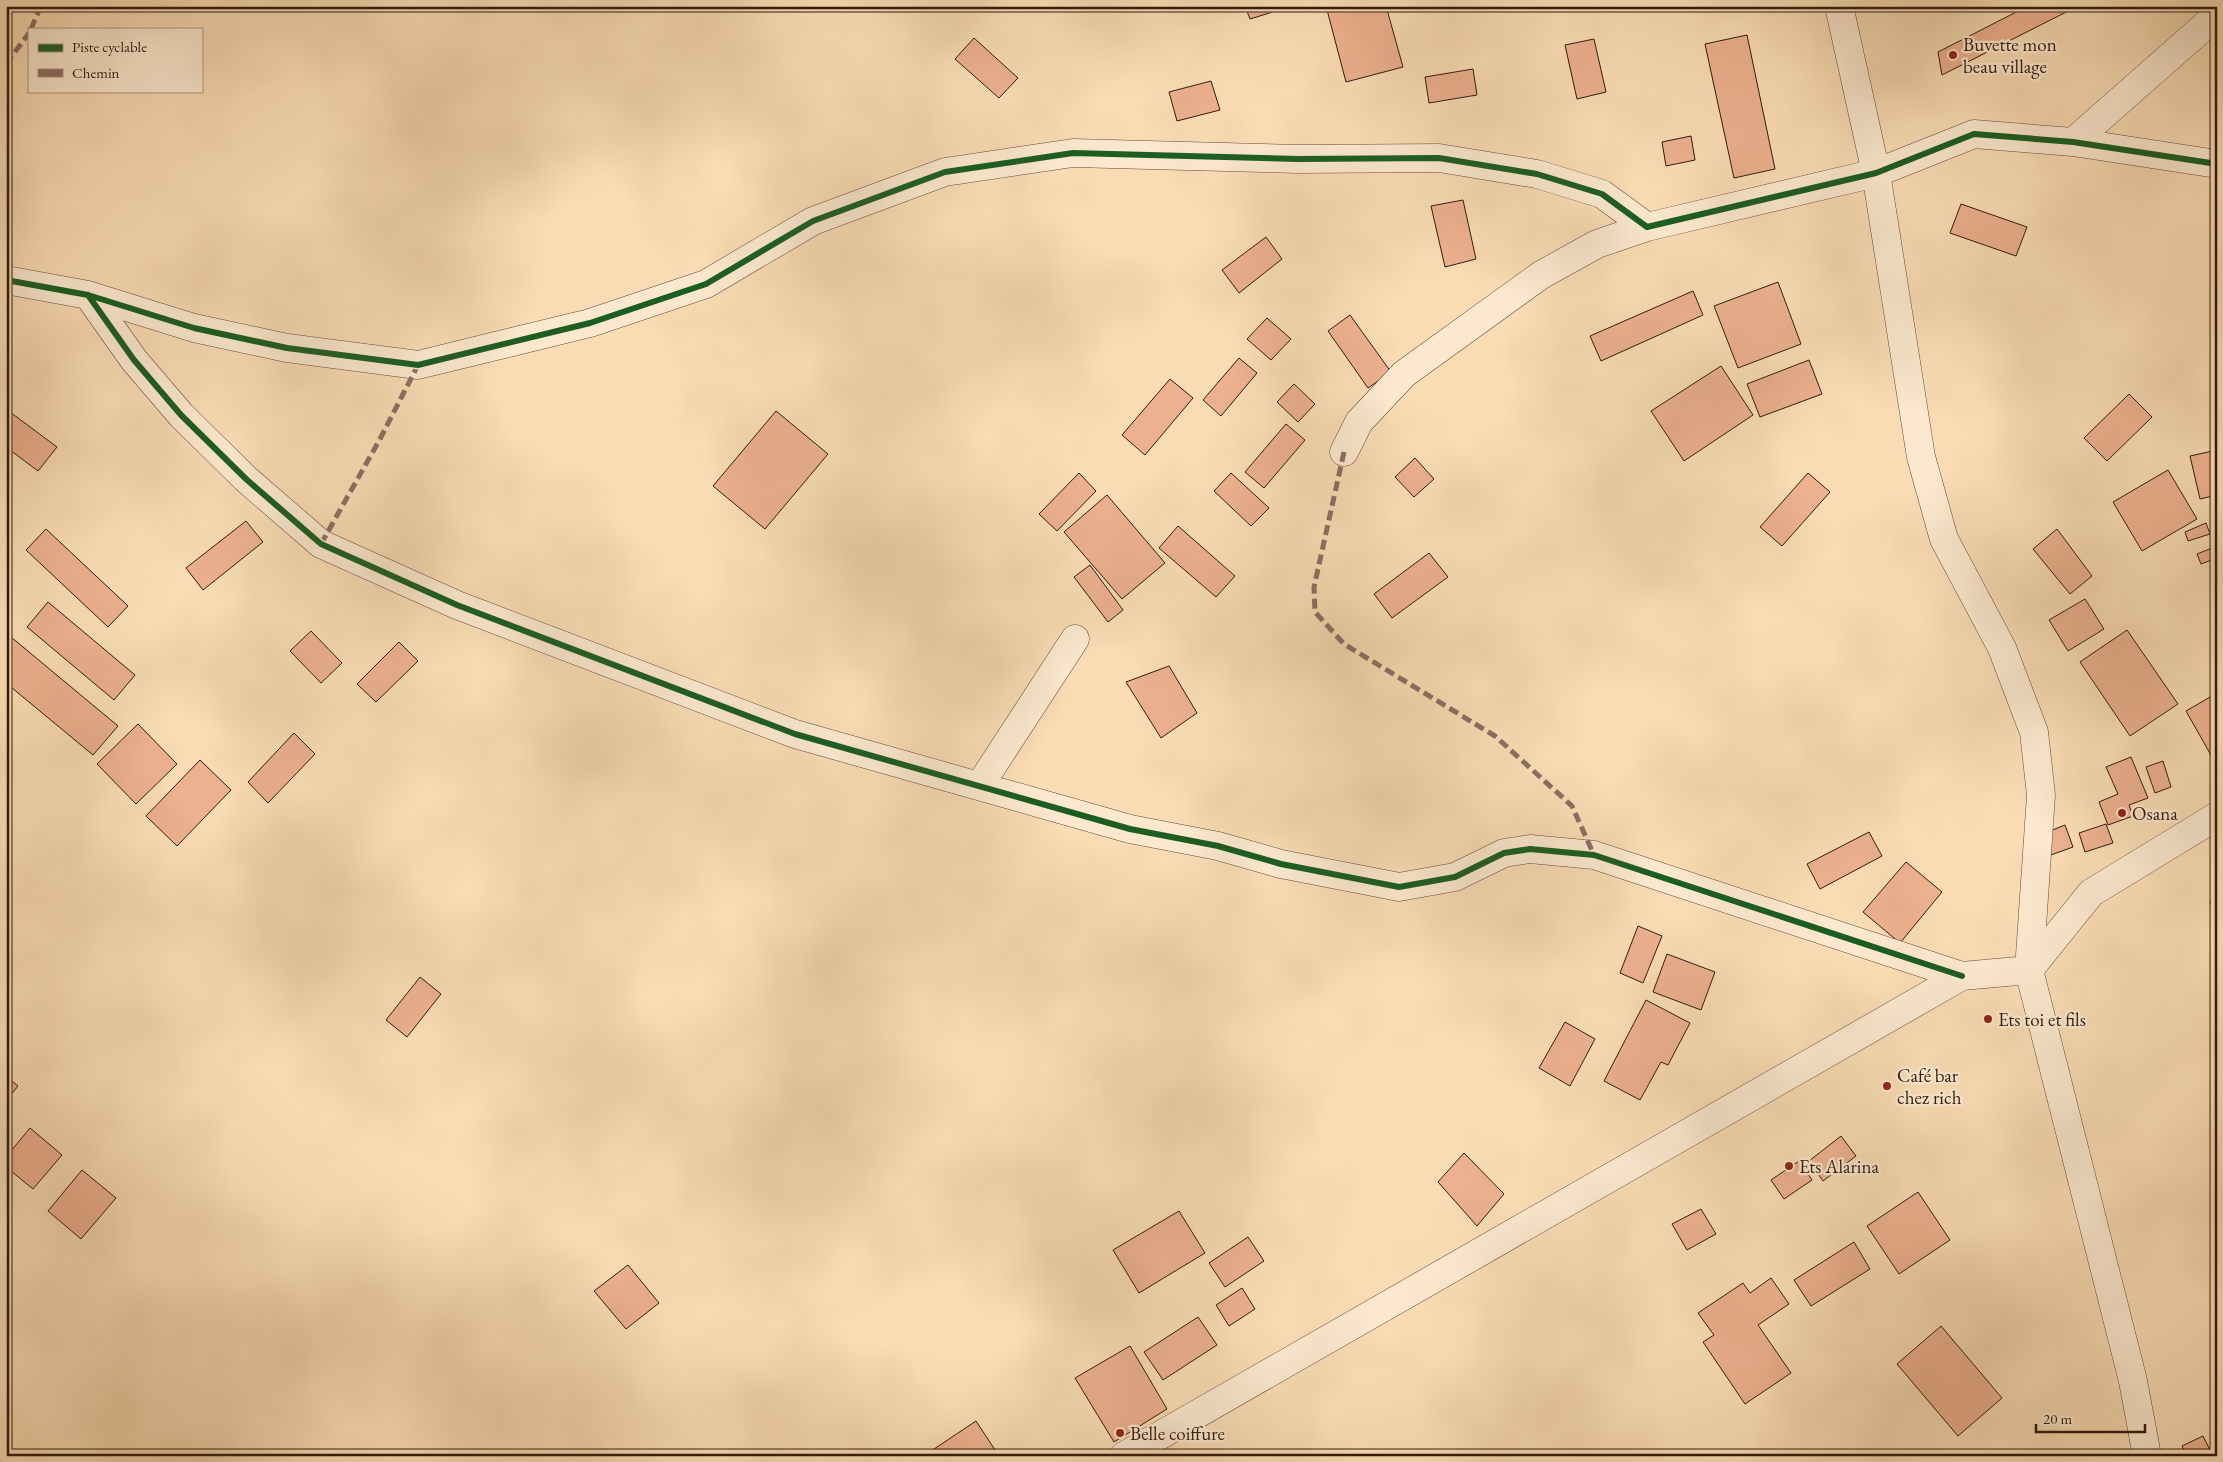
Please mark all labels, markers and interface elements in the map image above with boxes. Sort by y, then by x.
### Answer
legend [28,28,202,92]
place label: Buvette mon beau village [1963,32,2057,79]
text: Piste cyclable [72,37,147,56]
marker: Buvette mon beau village [1947,49,1959,61]
text: Chemin [72,63,120,82]
place label: Osana [2132,801,2178,826]
marker: Osana [2116,807,2128,819]
place label: Ets toi et fils [1998,1007,2086,1032]
marker: Ets toi et fils [1982,1013,1994,1025]
place label: Café bar chez rich [1897,1063,1962,1110]
marker: Café bar chez rich [1881,1080,1893,1092]
place label: Ets Alarina [1799,1154,1880,1179]
marker: Ets Alarina [1783,1160,1795,1172]
scale bar [2036,1402,2144,1434]
text: 20 m [2043,1409,2072,1428]
place label: Belle coiffure [1130,1421,1225,1446]
marker: Belle coiffure [1114,1427,1126,1439]

